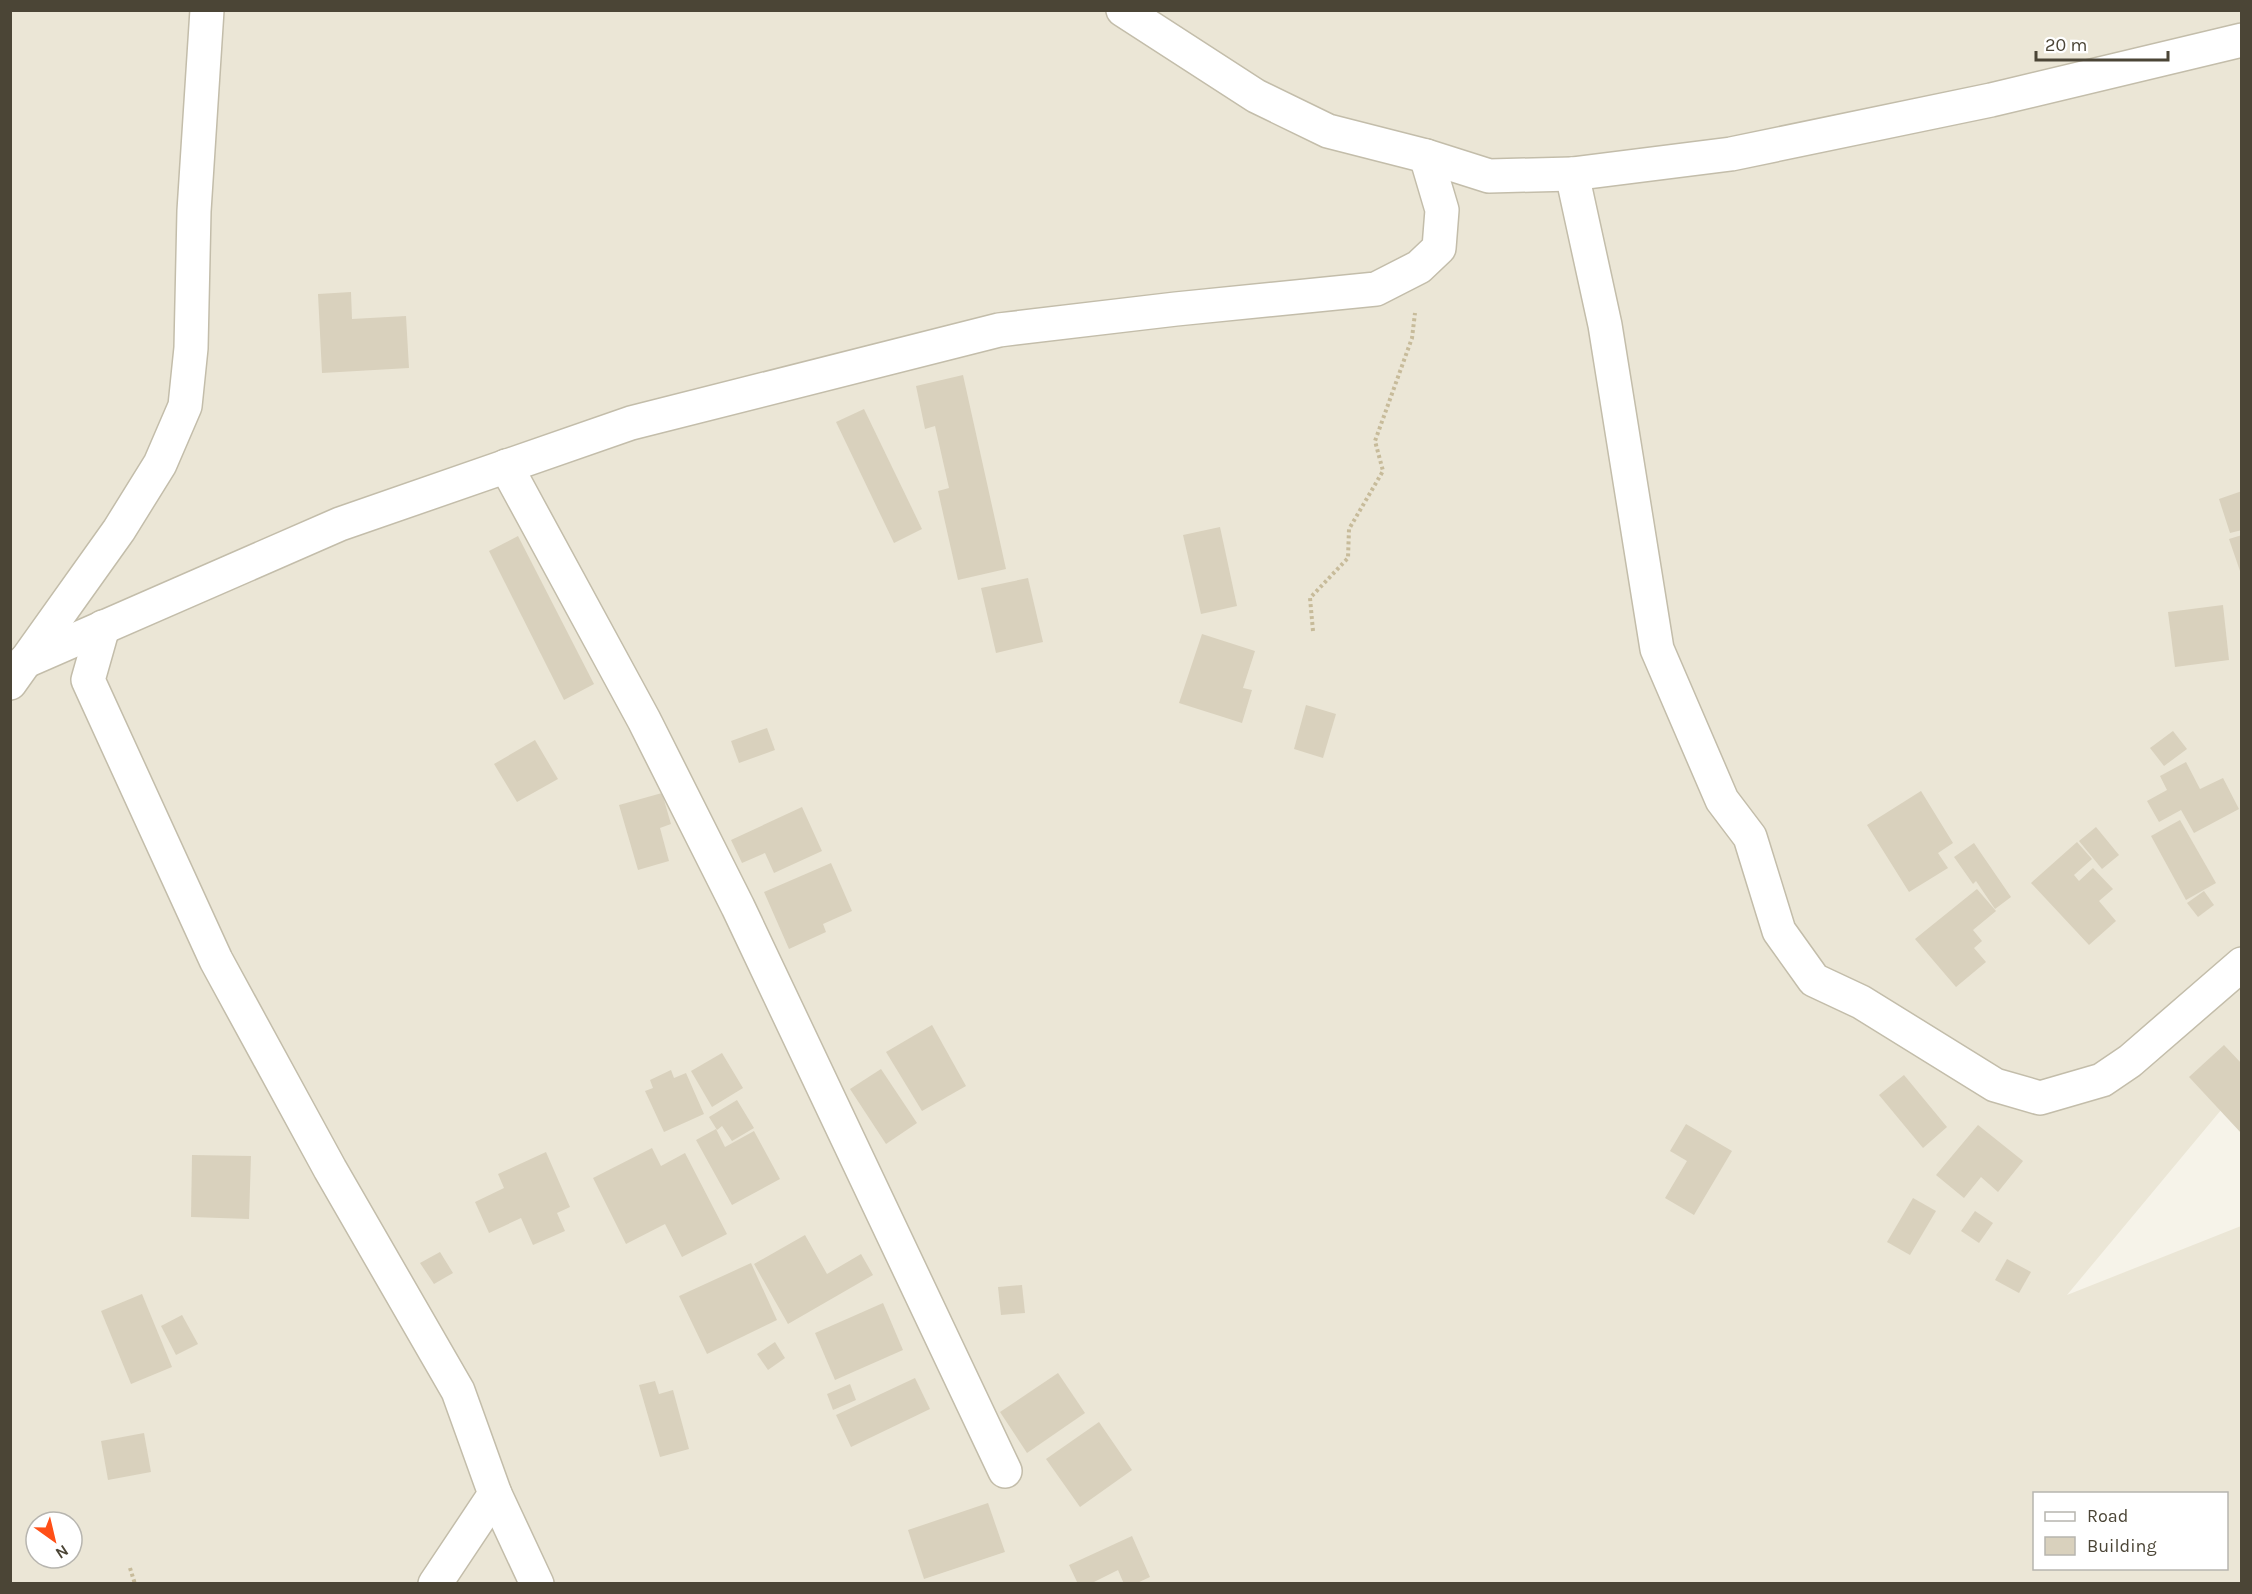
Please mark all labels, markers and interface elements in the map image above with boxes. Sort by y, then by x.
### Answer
scale bar [2036,24,2168,62]
text: 20 m [2045,34,2087,56]
legend [2033,1492,2228,1570]
text: Road [2087,1505,2128,1527]
north arrow [24,1510,84,1570]
text: Building [2087,1535,2157,1557]
text: N [52,1541,72,1563]

